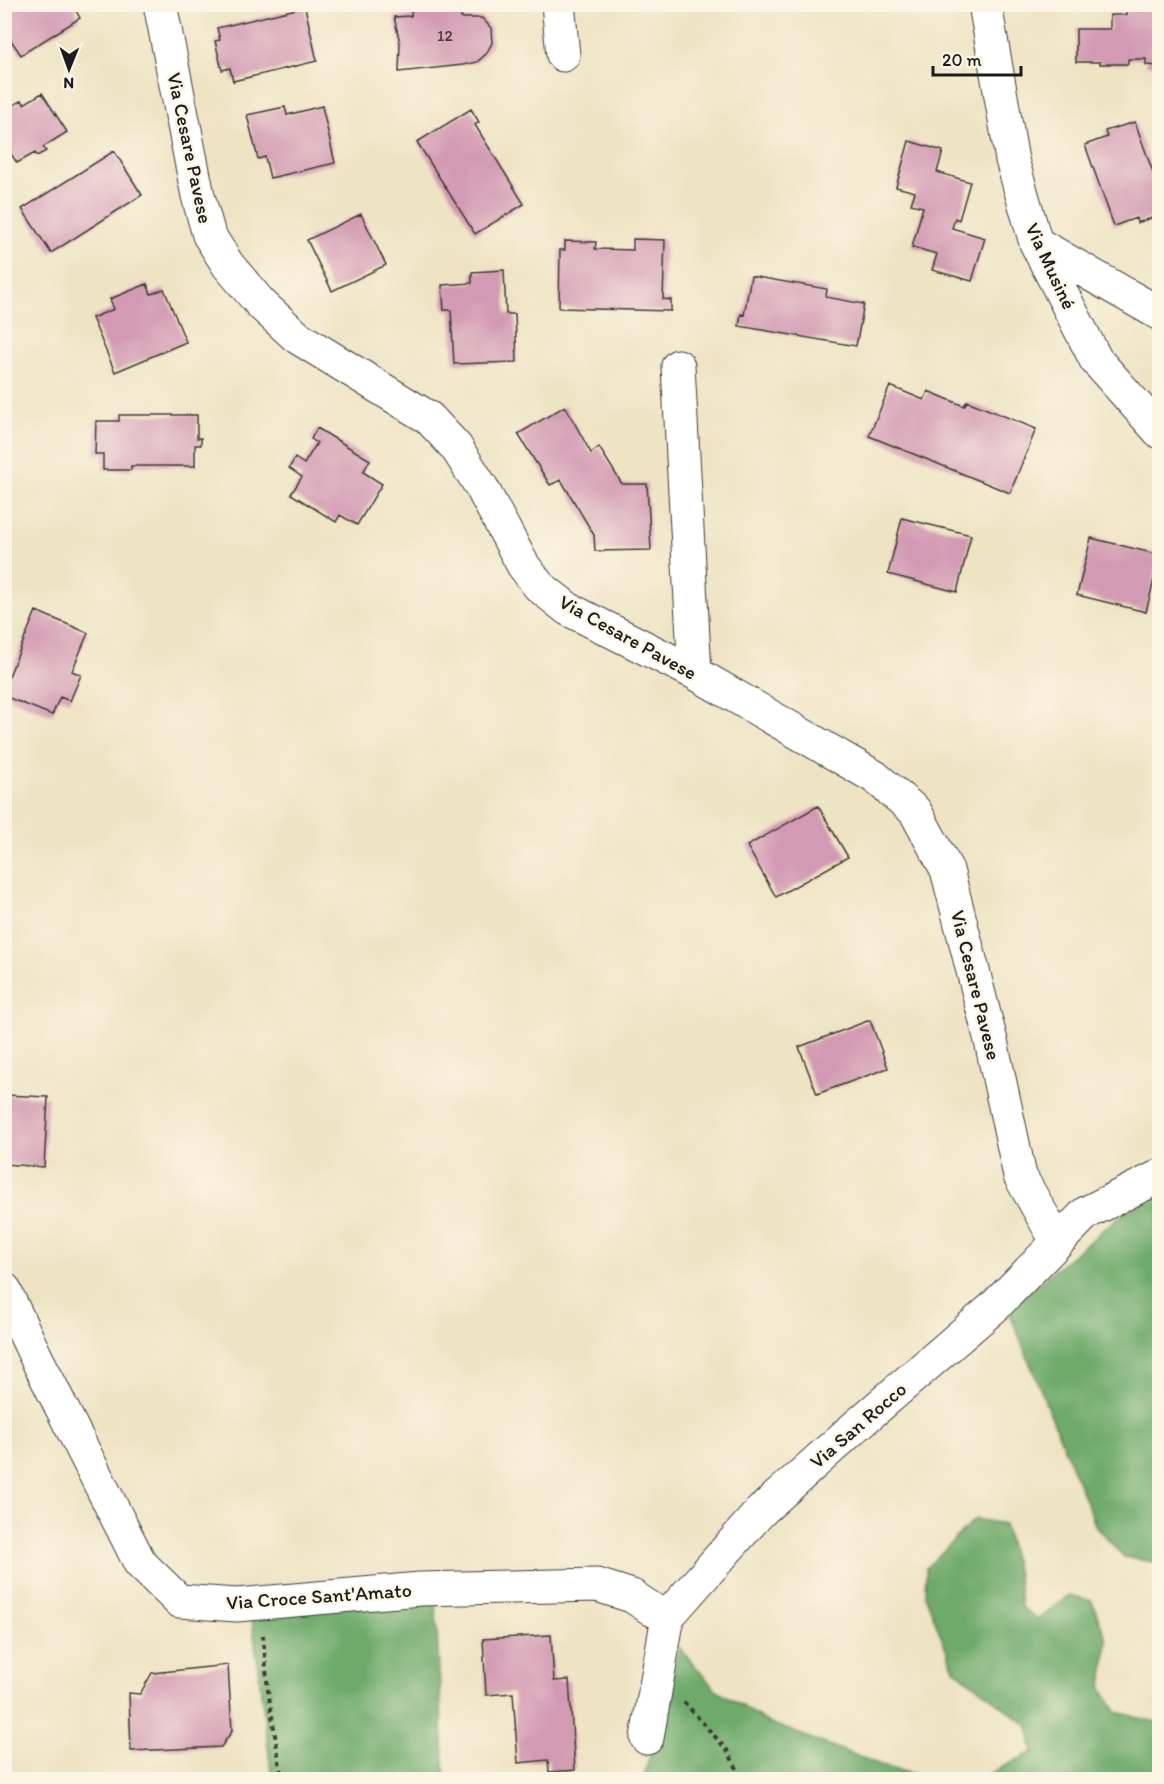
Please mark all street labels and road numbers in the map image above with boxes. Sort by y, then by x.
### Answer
street label: Via Cesare Pavese [162,70,218,226]
street label: Via Musiné [1021,219,1081,313]
street label: Via Cesare Pavese [555,589,701,685]
street label: Via Cesare Pavese [946,908,1006,1062]
street label: Via San Rocco [805,1377,911,1473]
street label: Via Croce Sant'Amato [225,1578,413,1614]

